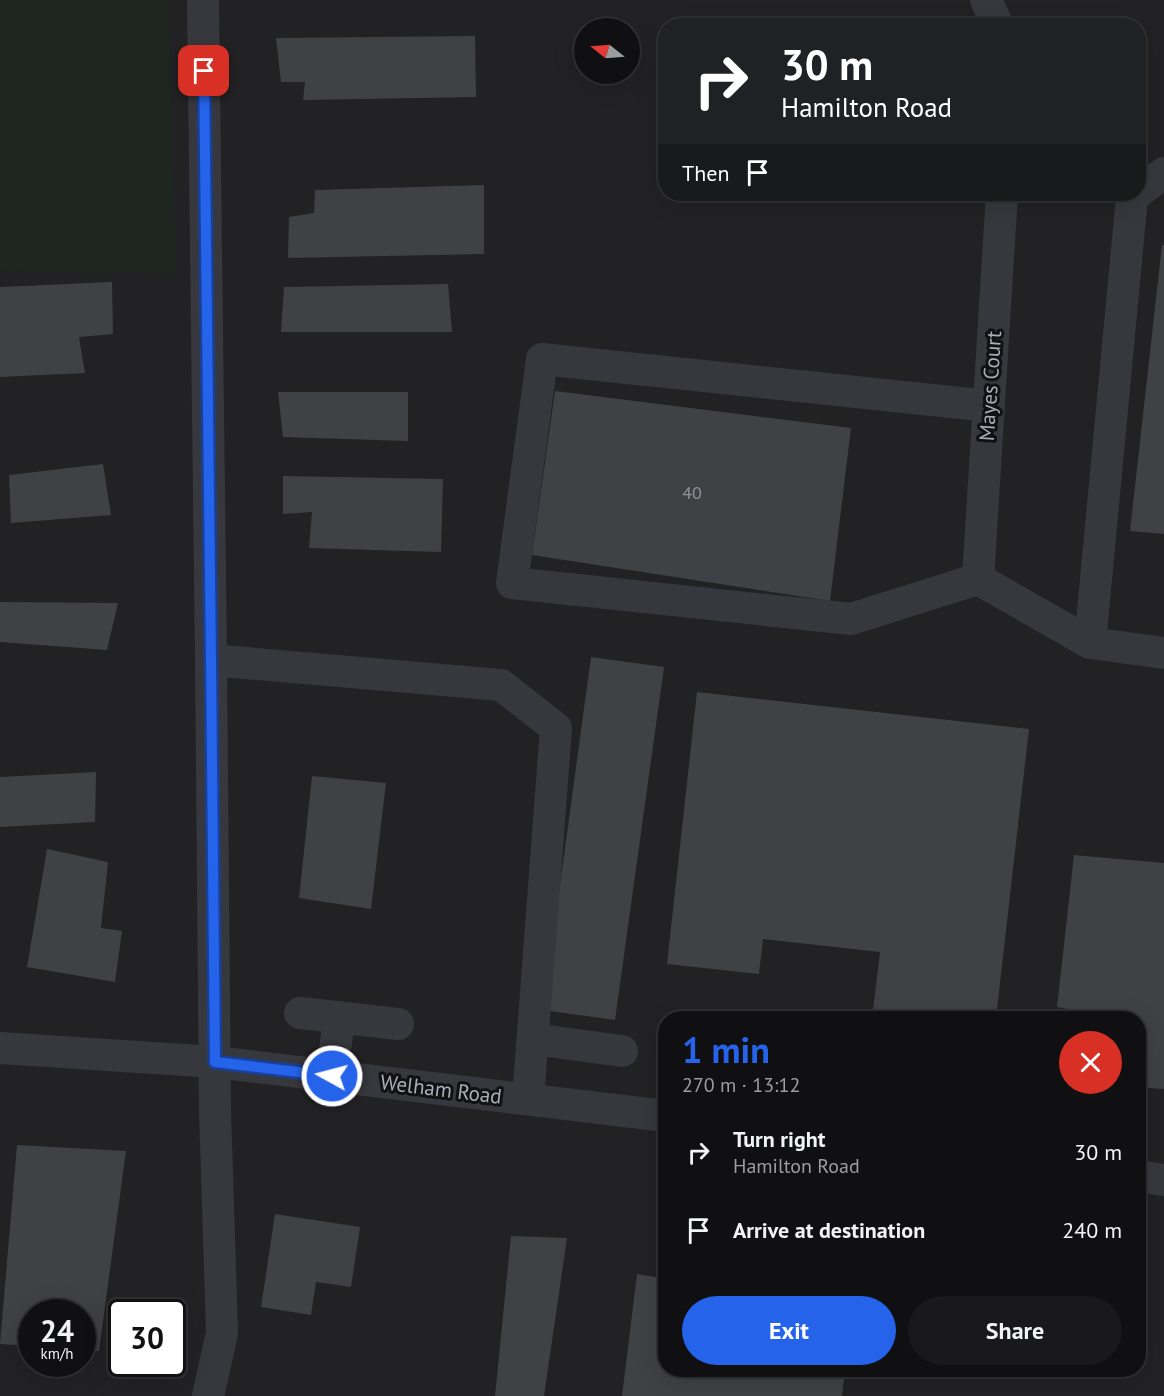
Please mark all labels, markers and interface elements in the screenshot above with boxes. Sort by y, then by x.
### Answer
north arrow [574,18,640,84]
map controls [574,18,640,84]
text: 30 m [781,37,873,92]
icon: right [682,42,760,120]
pin [178,45,229,96]
icon: arrive [187,54,220,87]
text: Hamilton Road [781,90,952,124]
icon: arrive [741,156,774,189]
text: Then [682,159,729,187]
street label: Mayes Court [973,330,1007,442]
house number: 40 [682,481,702,504]
text: 1 min [682,1026,770,1073]
button: close [1059,1031,1122,1094]
position arrow [300,1044,364,1108]
street label: Welham Road [379,1068,503,1110]
text: 270 m · 13:12 [682,1072,800,1098]
text: Turn right [733,1125,825,1153]
icon: right [682,1136,715,1169]
text: 30 m [1074,1138,1122,1166]
text: Hamilton Road [733,1153,860,1179]
icon: arrive [682,1214,715,1247]
text: Arrive at destination [733,1216,925,1244]
text: 240 m [1062,1216,1122,1244]
button: Exit [682,1296,896,1365]
button: Share [908,1296,1122,1365]
speed limit sign: 30 [108,1299,186,1377]
text: 24 [40,1311,74,1350]
text: km/h [41,1344,73,1363]

